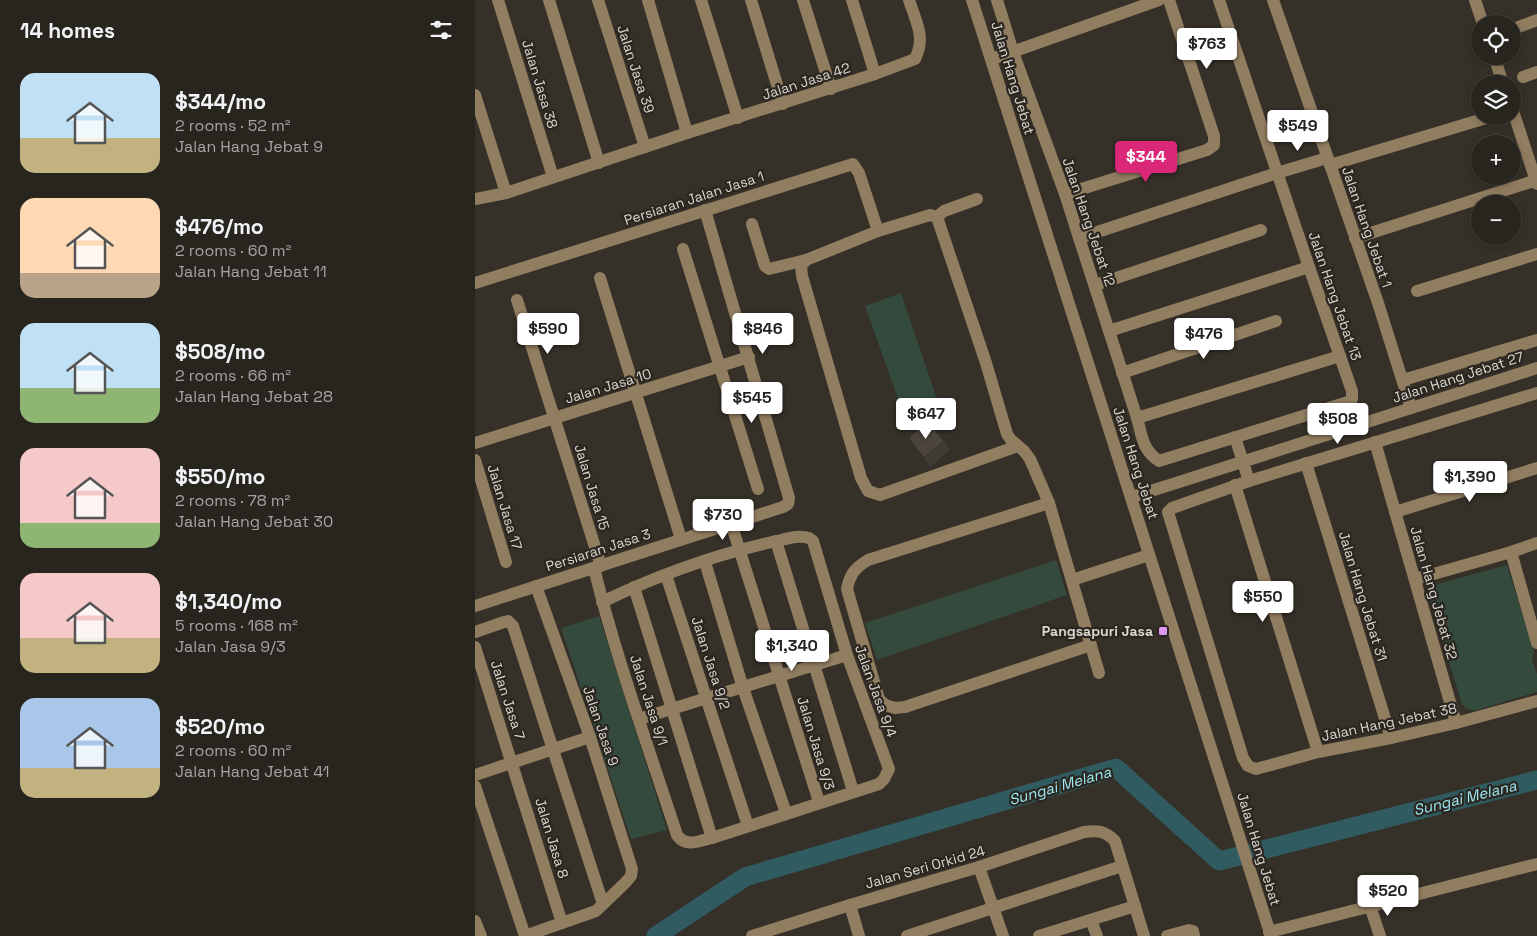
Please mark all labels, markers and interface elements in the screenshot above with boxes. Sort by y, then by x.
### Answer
map controls [1471,15,1521,245]
button: locate [1471,15,1521,65]
icon: filters [427,16,455,44]
text: 14 homes [20,17,115,44]
street label: Jalan Hang Jebat [987,19,1039,137]
street label: Jalan Jasa 39 [613,23,659,115]
pin: $763 [1177,28,1237,70]
text: $763 [1188,33,1226,54]
street label: Jalan Jasa 38 [518,37,562,131]
street label: Jalan Jasa 42 [760,58,852,104]
button: layers [1471,75,1521,125]
text: $344/mo [175,88,266,115]
icon: home [60,93,120,153]
pin: $549 [1268,110,1328,152]
text: 2 rooms · 52 m² [175,115,291,136]
text: $549 [1278,115,1318,136]
button: + [1471,135,1521,185]
text: Jalan Hang Jebat 9 [175,136,323,157]
pin: $344 [1116,140,1176,183]
text: $344 [1126,146,1166,167]
street label: Jalan Hang Jebat 12 [1058,155,1120,289]
street label: Jalan Hang Jebat 1 [1338,164,1396,290]
street label: Persiaran Jalan Jasa 1 [622,167,766,229]
button: − [1471,195,1521,245]
text: $476/mo [175,213,264,240]
icon: home [60,218,120,278]
street label: Jalan Hang Jebat 13 [1304,229,1366,363]
text: 2 rooms · 60 m² [175,240,291,261]
text: Jalan Hang Jebat 11 [175,261,327,282]
pin: $590 [518,312,578,355]
pin: $846 [733,312,793,355]
text: $590 [528,318,568,339]
text: $846 [743,318,783,339]
pin: $476 [1174,318,1234,360]
text: $476 [1185,323,1223,344]
text: $508/mo [175,338,265,365]
icon: home [60,343,120,403]
street label: Jalan Hang Jebat 27 [1390,347,1526,407]
street label: Jalan Jasa 10 [563,364,653,408]
text: 2 rooms · 66 m² [175,365,291,386]
pin: $545 [722,382,782,424]
text: Jalan Hang Jebat 28 [175,386,333,407]
text: $545 [732,387,772,408]
pin: $647 [896,398,956,440]
pin: $508 [1308,402,1368,445]
text: $647 [907,403,945,424]
street label: Jalan Hang Jebat [1109,404,1163,522]
text: $508 [1318,408,1358,429]
street label: Jalan Jasa 15 [570,442,614,532]
pin: $1,390 [1429,460,1511,503]
street label: Jalan Jasa 17 [483,462,527,552]
text: $550/mo [175,463,265,490]
text: $1,390 [1444,466,1496,487]
icon: home [60,468,120,528]
text: 2 rooms · 78 m² [175,490,290,511]
pin: $730 [693,498,753,541]
text: $730 [704,504,742,525]
text: Jalan Hang Jebat 30 [175,511,333,532]
street label: Jalan Hang Jebat 32 [1406,524,1462,662]
street label: Persiaran Jasa 3 [543,525,653,575]
street label: Jalan Hang Jebat 31 [1335,529,1391,663]
pin: $550 [1233,580,1293,623]
text: $550 [1243,586,1283,607]
text: $1,340/mo [175,588,282,615]
icon: home [60,593,120,653]
street label: Jalan Jasa 9/2 [687,614,735,712]
text: 5 rooms · 168 m² [175,615,298,636]
place label: Pangsapuri Jasa [1042,622,1153,640]
marker: Pangsapuri Jasa [1157,625,1169,637]
pin: $1,340 [751,630,833,672]
text: $1,340 [766,635,818,656]
text: Jalan Jasa 9/3 [175,636,286,657]
street label: Jalan Jasa 9/4 [851,642,901,740]
street label: Jalan Jasa 9/1 [626,652,672,748]
street label: Jalan Jasa 7 [487,658,529,742]
street label: Jalan Jasa 9 [579,684,623,768]
street label: Jalan Jasa 9/3 [793,694,839,792]
street label: Jalan Hang Jebat 38 [1320,699,1459,745]
text: $520/mo [175,713,265,740]
icon: home [60,718,120,778]
text: 2 rooms · 60 m² [175,740,291,761]
text: Jalan Hang Jebat 41 [175,761,330,782]
water label: Sungai Melana [1007,762,1113,809]
water label: Sungai Melana [1411,775,1519,819]
street label: Jalan Hang Jebat [1233,790,1285,908]
street label: Jalan Jasa 8 [531,796,573,881]
street label: Jalan Seri Orkid 24 [863,841,987,893]
pin: $520 [1358,874,1418,917]
text: $520 [1368,880,1408,901]

